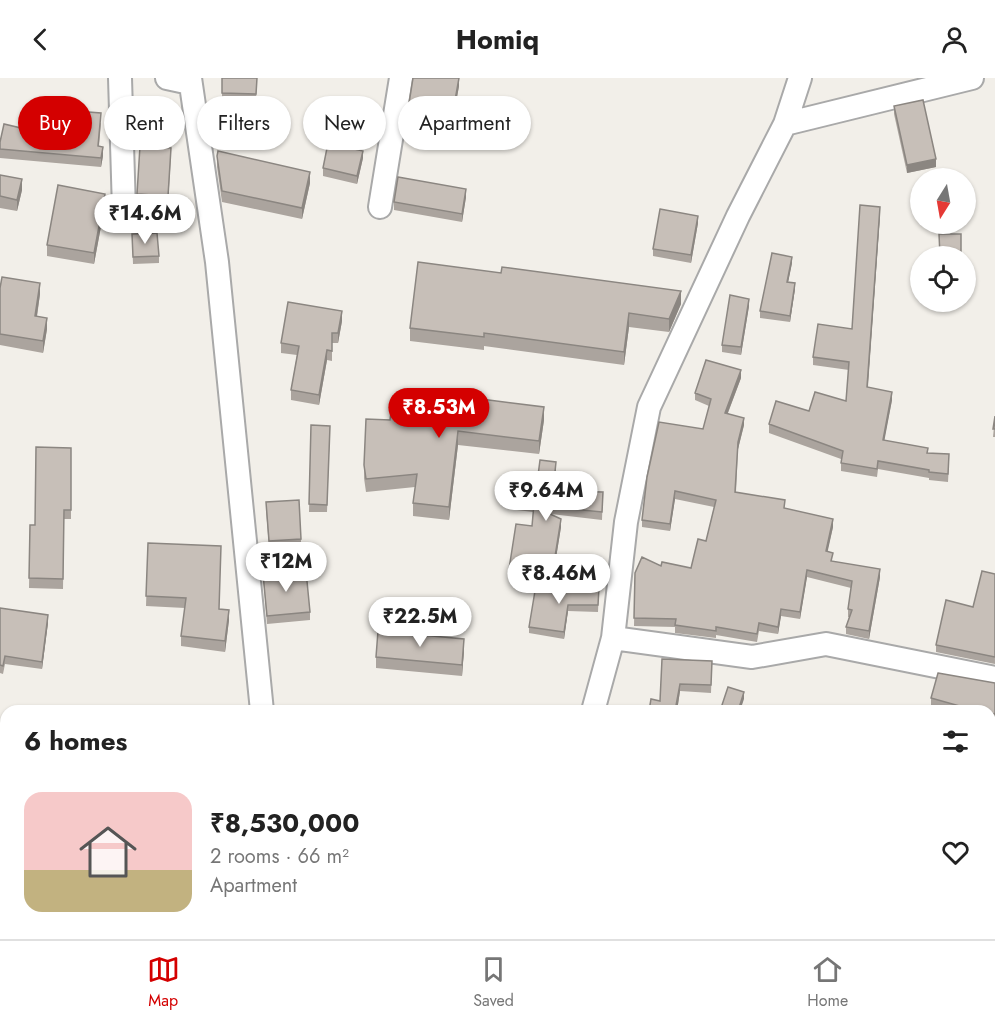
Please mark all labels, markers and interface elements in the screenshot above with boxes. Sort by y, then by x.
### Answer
text: Homiq [456,20,539,59]
icon: back [24,23,57,56]
icon: person [938,23,971,56]
chip: Buy [18,96,92,150]
chip: Rent [104,96,185,150]
chip: Filters [197,96,291,150]
chip: New [303,96,386,150]
chip: Apartment [398,96,531,150]
north arrow [910,168,976,234]
map controls [910,168,976,312]
pin: ₹14.6M [96,194,194,245]
text: ₹14.6M [108,199,182,228]
button: locate [910,246,976,312]
pin: ₹8.53M [390,388,488,439]
text: ₹8.53M [402,393,476,422]
pin: ₹9.64M [497,471,595,522]
text: ₹9.64M [508,476,584,505]
pin: ₹12M [250,542,322,593]
text: ₹12M [260,547,312,576]
pin: ₹8.46M [510,554,608,605]
text: ₹8.46M [521,559,597,588]
pin: ₹22.5M [371,597,469,648]
text: ₹22.5M [383,602,457,631]
text: 6 homes [24,722,127,760]
icon: filters [939,725,972,758]
text: ₹8,530,000 [210,804,359,842]
icon: home [72,816,144,888]
icon: heart [939,836,972,869]
text: 2 rooms · 66 m² [210,842,349,871]
text: Apartment [210,871,297,900]
tab: Map [147,953,180,1012]
tab: Saved [473,953,514,1012]
tab: Home [807,953,848,1012]

